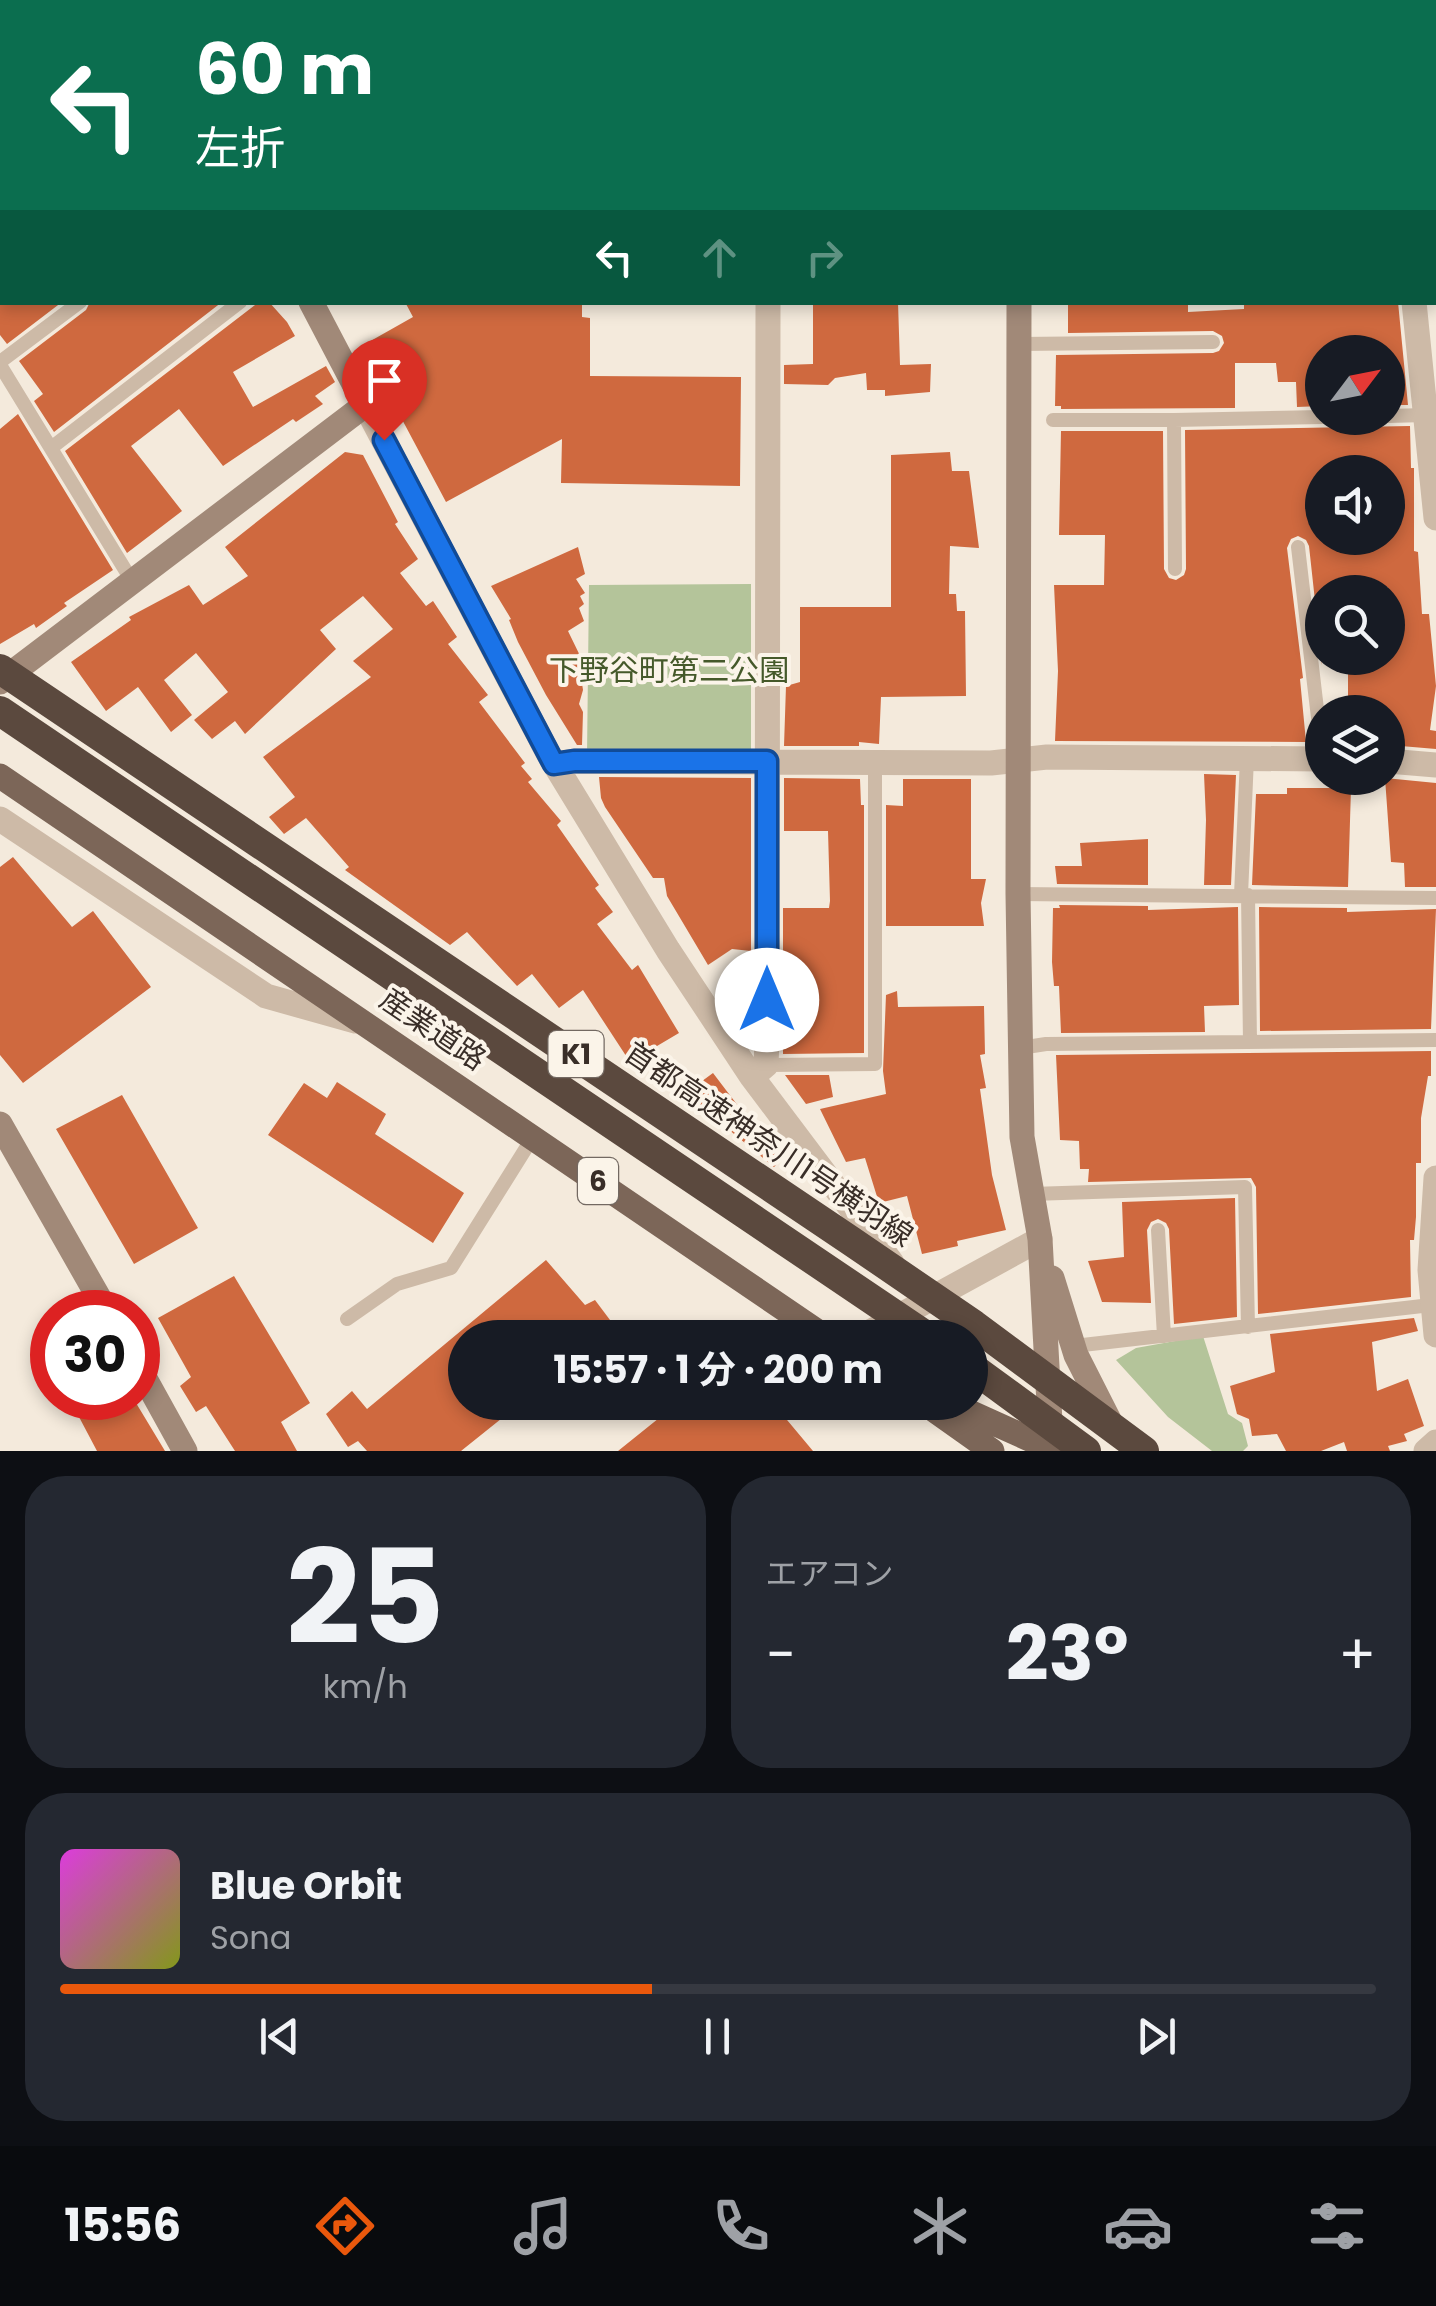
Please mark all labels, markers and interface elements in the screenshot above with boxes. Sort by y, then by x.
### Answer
text: 60 m [195,20,374,119]
icon: left [30,40,160,170]
text: 左折 [195,117,285,180]
icon: left [587,230,642,285]
icon: ahead [692,230,747,285]
icon: right [797,230,852,285]
north arrow [1305,335,1405,435]
map controls [1305,335,1405,795]
pin [342,338,427,441]
icon: arrive [357,353,412,408]
button: sound [1305,455,1405,555]
button: search [1305,575,1405,675]
park label: 下野谷町第二公園 [549,649,789,692]
button: layers [1305,695,1405,795]
position arrow [715,948,819,1052]
street label: 産業道路 [371,978,495,1080]
road number: K1 [548,1031,604,1077]
street label: 首都高速神奈川1号横羽線 [616,1031,922,1257]
road number: 6 [578,1158,618,1204]
speed limit sign: 30 [30,1290,160,1420]
text: 15:57 · 1 分 · 200 m [553,1343,883,1396]
text: 25 [286,1506,445,1689]
text: エアコン [766,1551,894,1596]
text: 23° [1006,1601,1129,1706]
text: − [766,1616,796,1693]
text: + [1338,1616,1376,1693]
text: km/h [323,1664,408,1709]
text: Blue Orbit [210,1859,402,1912]
text: Sona [210,1915,291,1960]
icon: previous [252,2009,307,2064]
icon: pause [690,2009,745,2064]
icon: next [1129,2009,1184,2064]
icon: directions [310,2191,380,2261]
icon: music [508,2191,578,2261]
icon: phone [706,2191,776,2261]
icon: climate [905,2191,975,2261]
icon: car [1103,2191,1173,2261]
icon: filters [1302,2191,1372,2261]
text: 15:56 [64,2194,181,2257]

